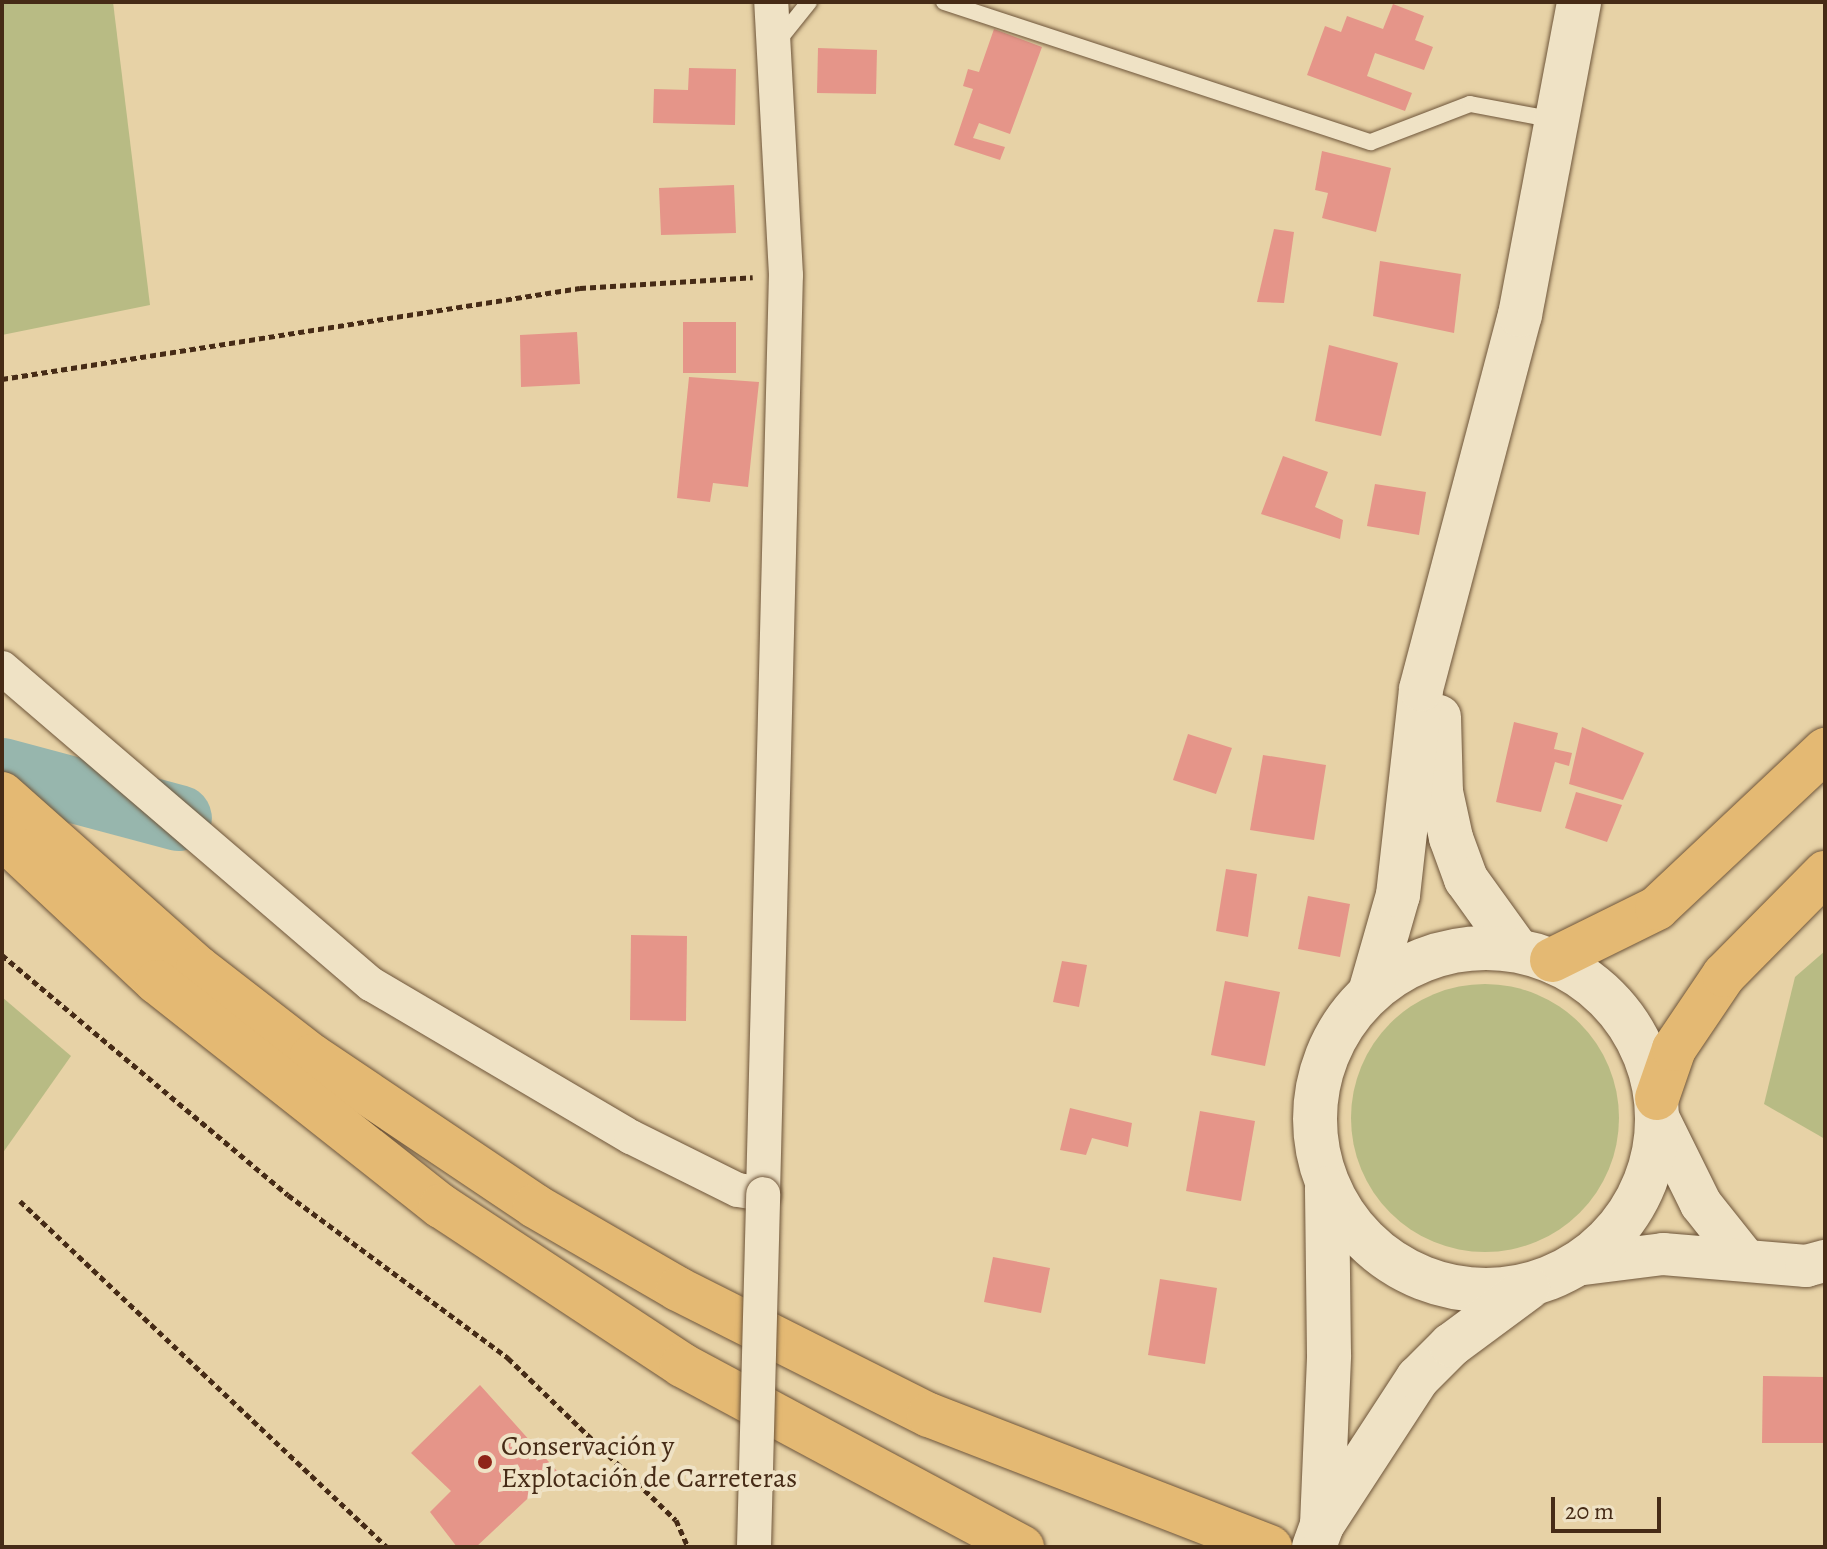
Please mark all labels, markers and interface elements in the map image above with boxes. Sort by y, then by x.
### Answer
place label: Conservación y Explotación de Carreteras [501,1429,797,1495]
marker: Conservación y Explotación de Carreteras [476,1453,494,1471]
scale bar [1555,1481,1665,1531]
text: 20 m [1565,1495,1614,1527]

